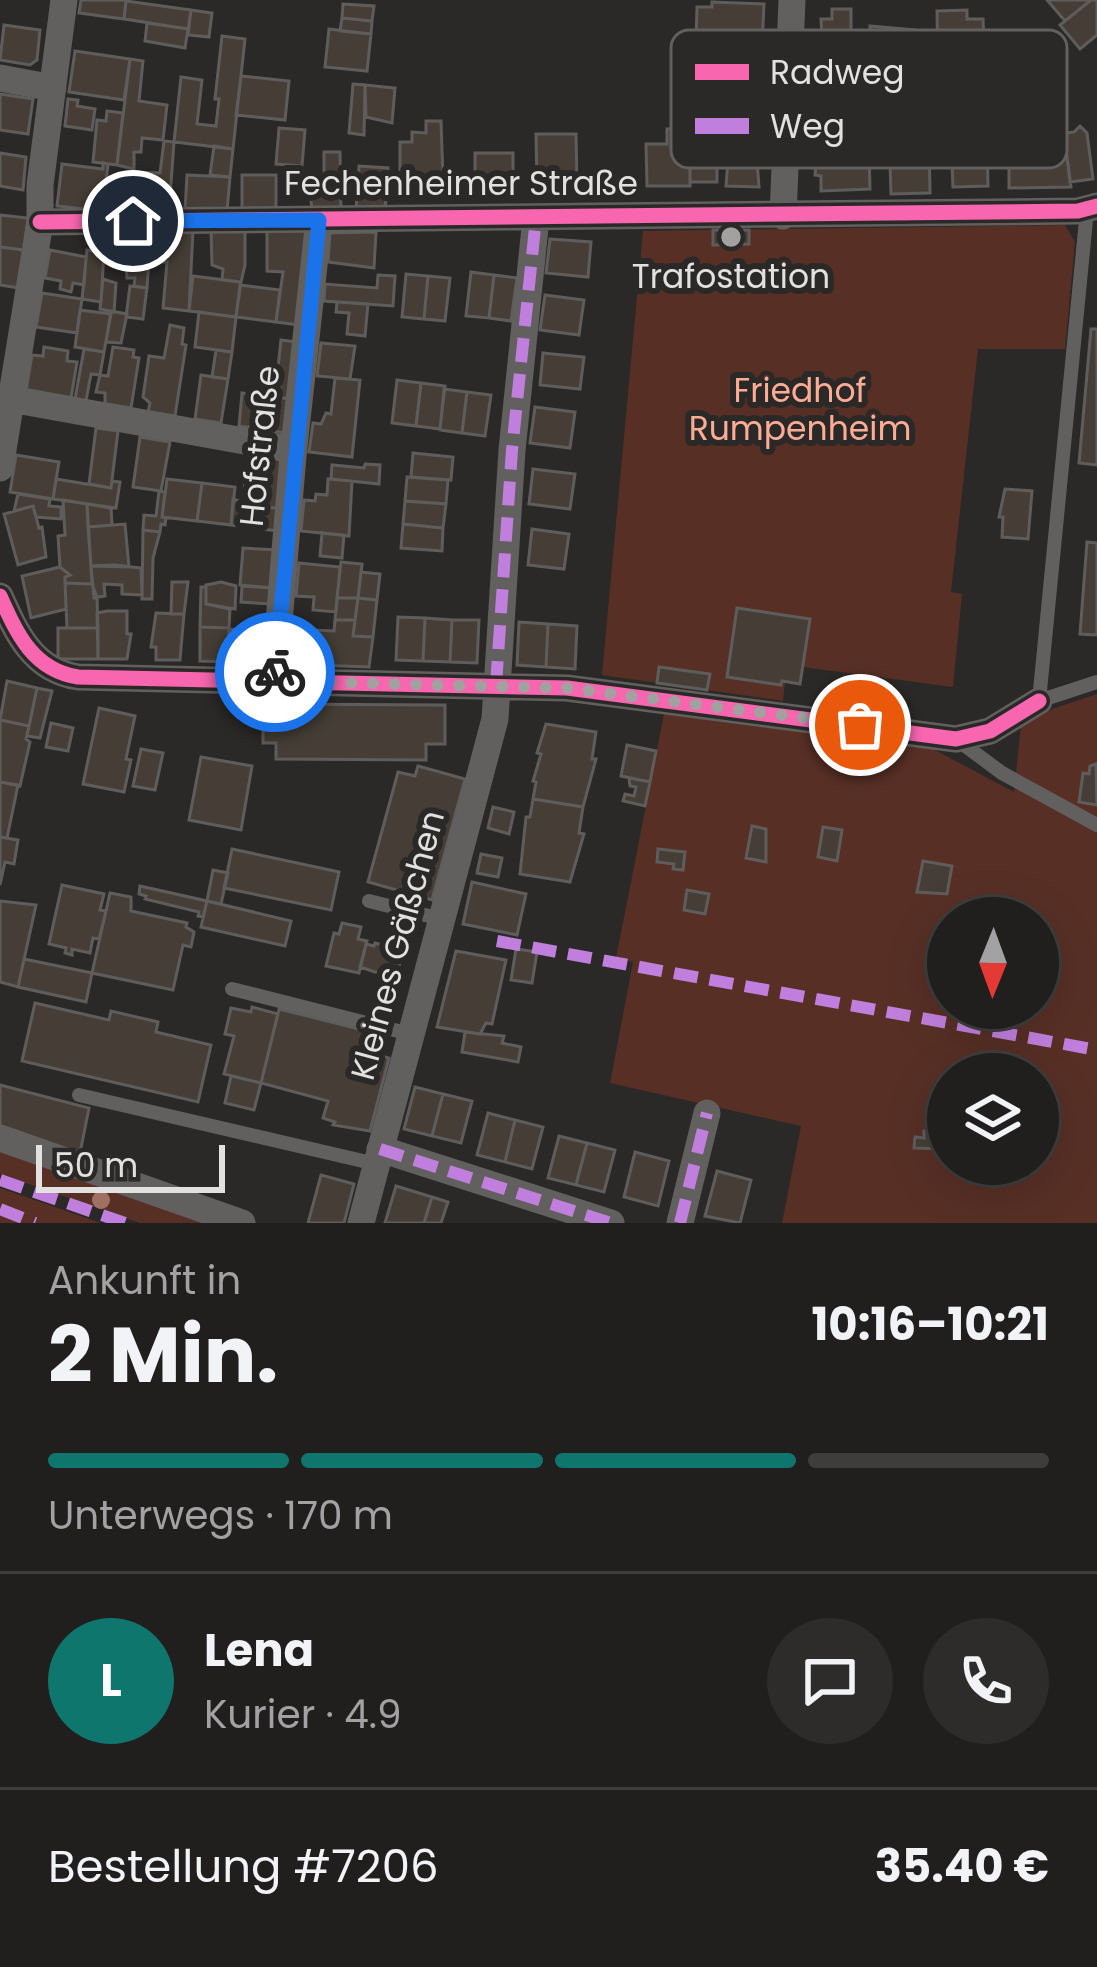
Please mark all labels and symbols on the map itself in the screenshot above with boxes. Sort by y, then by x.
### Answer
legend [671,30,1067,168]
text: Radweg [770,49,905,96]
text: Weg [770,103,845,150]
street label: Fechenheimer Straße [284,160,638,207]
pin [82,170,184,272]
marker: Trafostation [718,224,744,250]
place label: Trafostation [632,253,830,300]
street label: Hofstraße [228,363,291,529]
park label: Friedhof Rumpenheim [689,367,911,452]
courier [215,612,335,732]
pin [809,674,911,776]
street label: Kleines Gäßchen [339,805,456,1085]
north arrow [927,897,1059,1029]
scale bar [36,1139,225,1192]

